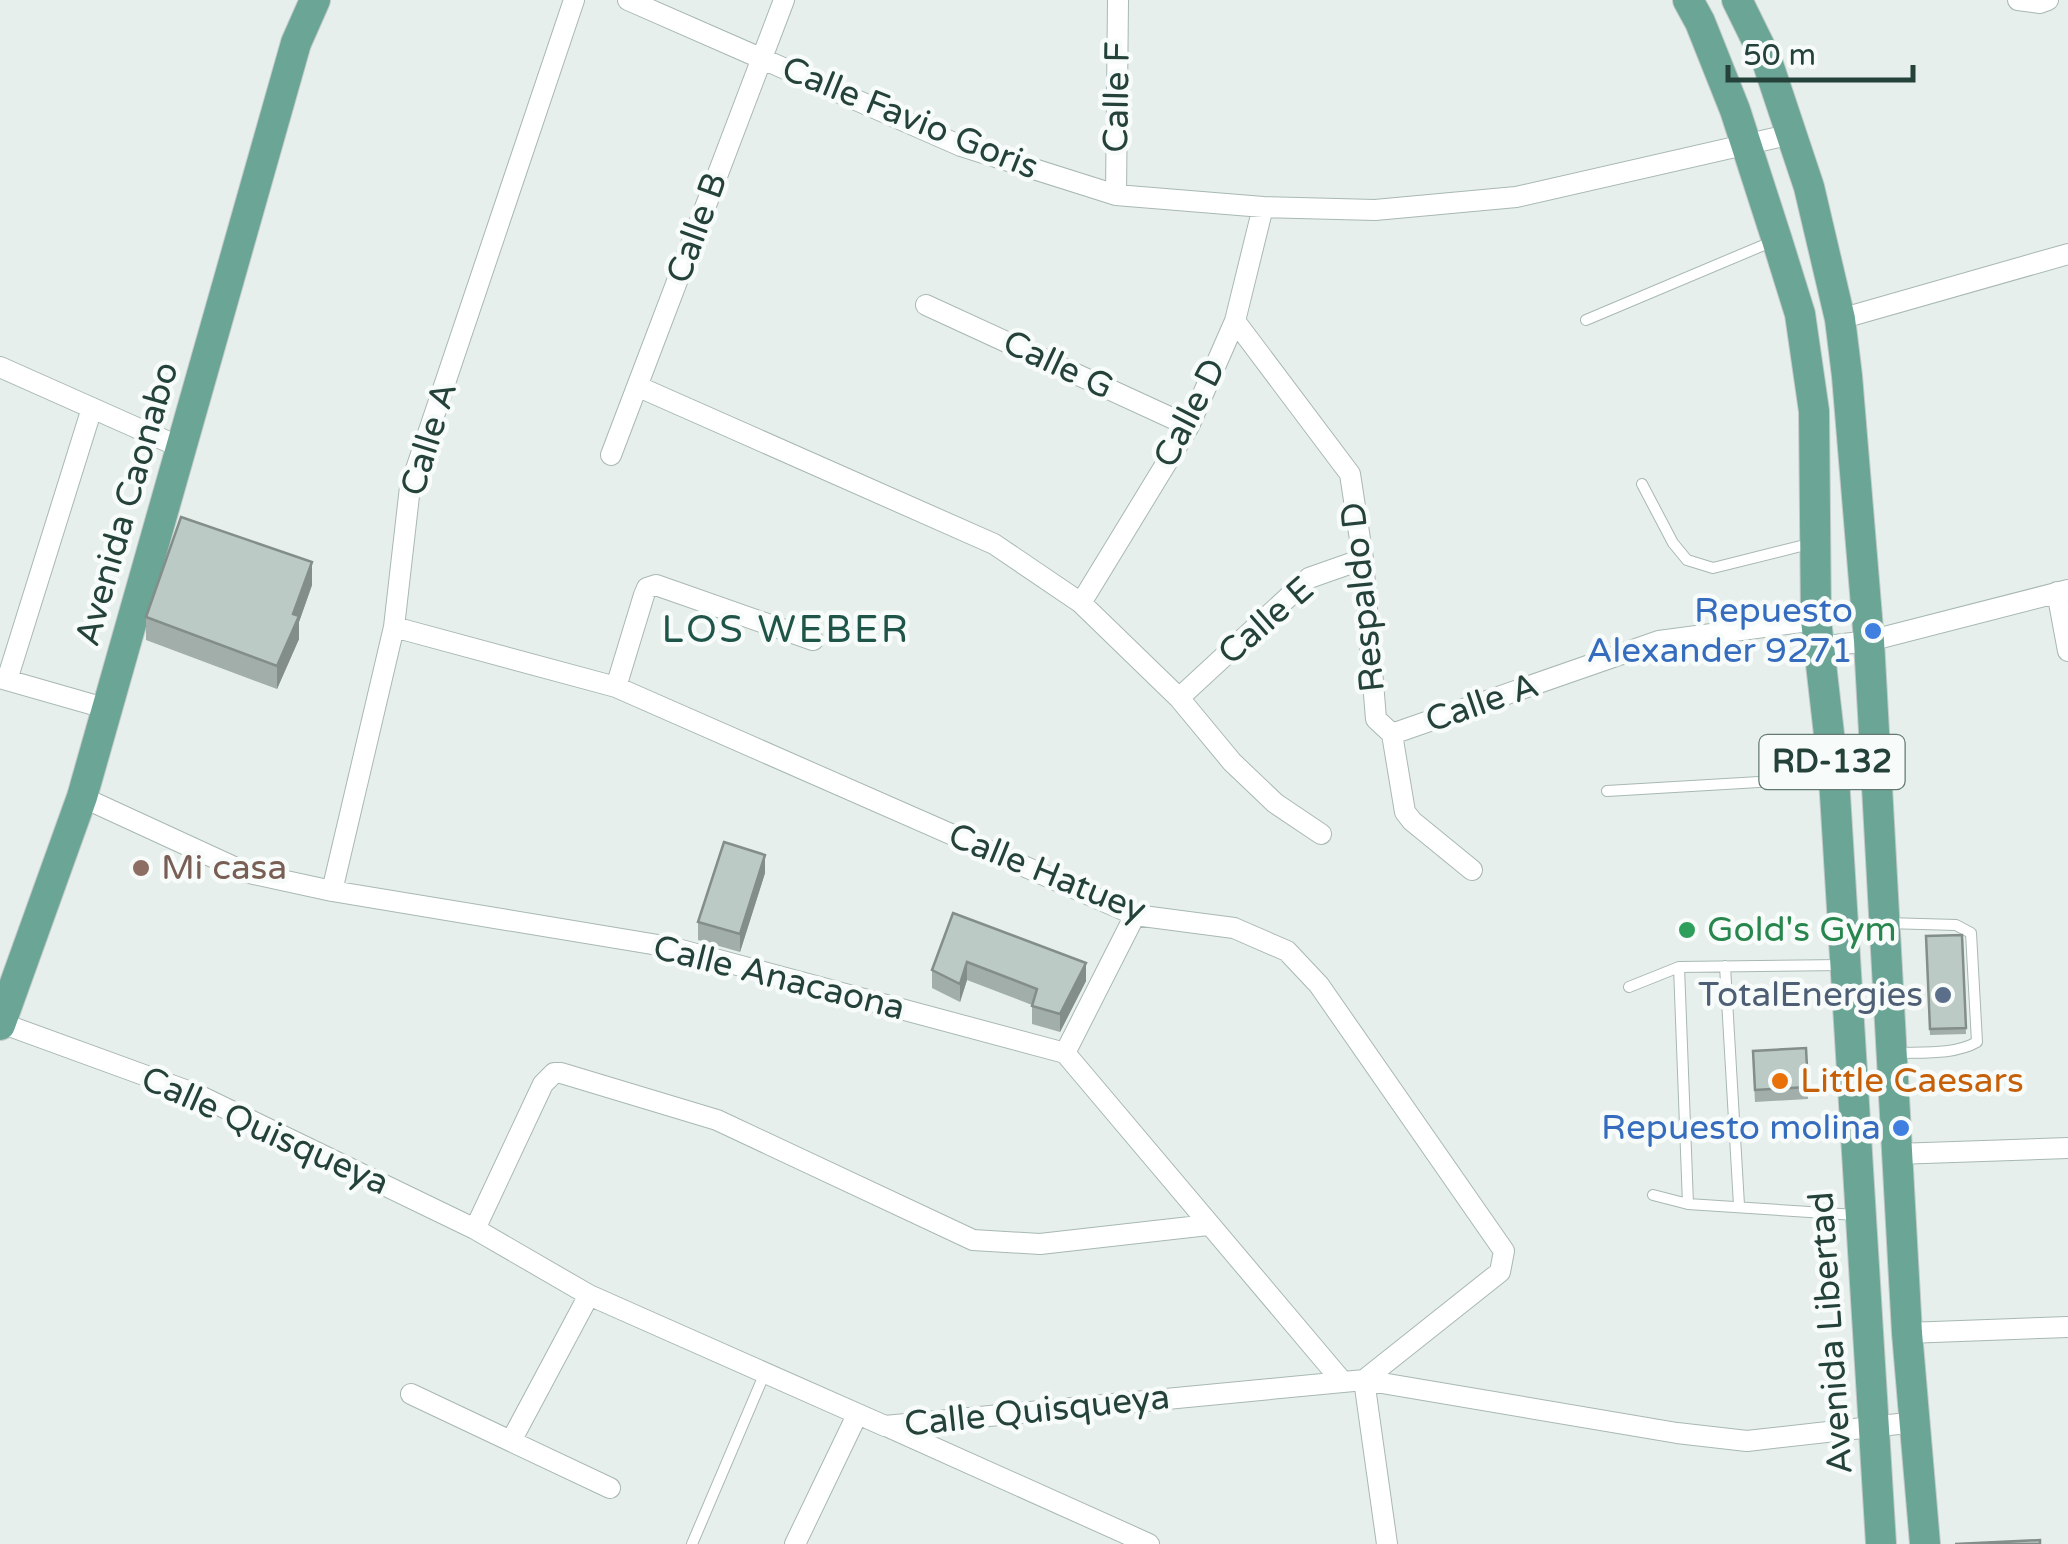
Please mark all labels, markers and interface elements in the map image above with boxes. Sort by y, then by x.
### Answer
scale bar [1728,20,1913,82]
text: 50 m [1743,37,1816,74]
street label: Calle F [1095,41,1139,153]
street label: Calle Favio Goris [776,47,1044,189]
street label: Calle B [658,167,736,289]
street label: Calle G [996,321,1120,409]
street label: Calle D [1145,352,1235,474]
street label: Avenida Caonabo [66,357,188,651]
street label: Calle A [392,377,466,501]
street label: Respaldo D [1332,500,1394,694]
street label: Calle E [1210,568,1322,674]
place label: Repuesto Alexander 9271 [1587,590,1853,672]
district label: LOS WEBER [662,607,910,653]
marker: Repuesto Alexander 9271 [1862,620,1884,642]
street label: Calle A [1420,664,1544,742]
road number: RD-132 [1760,735,1904,789]
street label: Calle Hatuey [942,814,1152,932]
place label: Mi casa [161,847,287,889]
marker: Mi casa [130,857,152,879]
place label: Gold's Gym [1707,909,1897,951]
marker: Gold's Gym [1676,919,1698,941]
street label: Calle Anacaona [649,926,909,1030]
place label: TotalEnergies [1698,974,1923,1016]
marker: TotalEnergies [1932,984,1954,1006]
street label: Calle Quisqueya [135,1058,395,1204]
place label: Little Caesars [1800,1060,2024,1102]
marker: Little Caesars [1769,1070,1791,1092]
place label: Repuesto molina [1601,1107,1881,1149]
marker: Repuesto molina [1890,1117,1912,1139]
street label: Avenida Libertad [1800,1190,1862,1476]
street label: Calle Quisqueya [902,1376,1172,1446]

